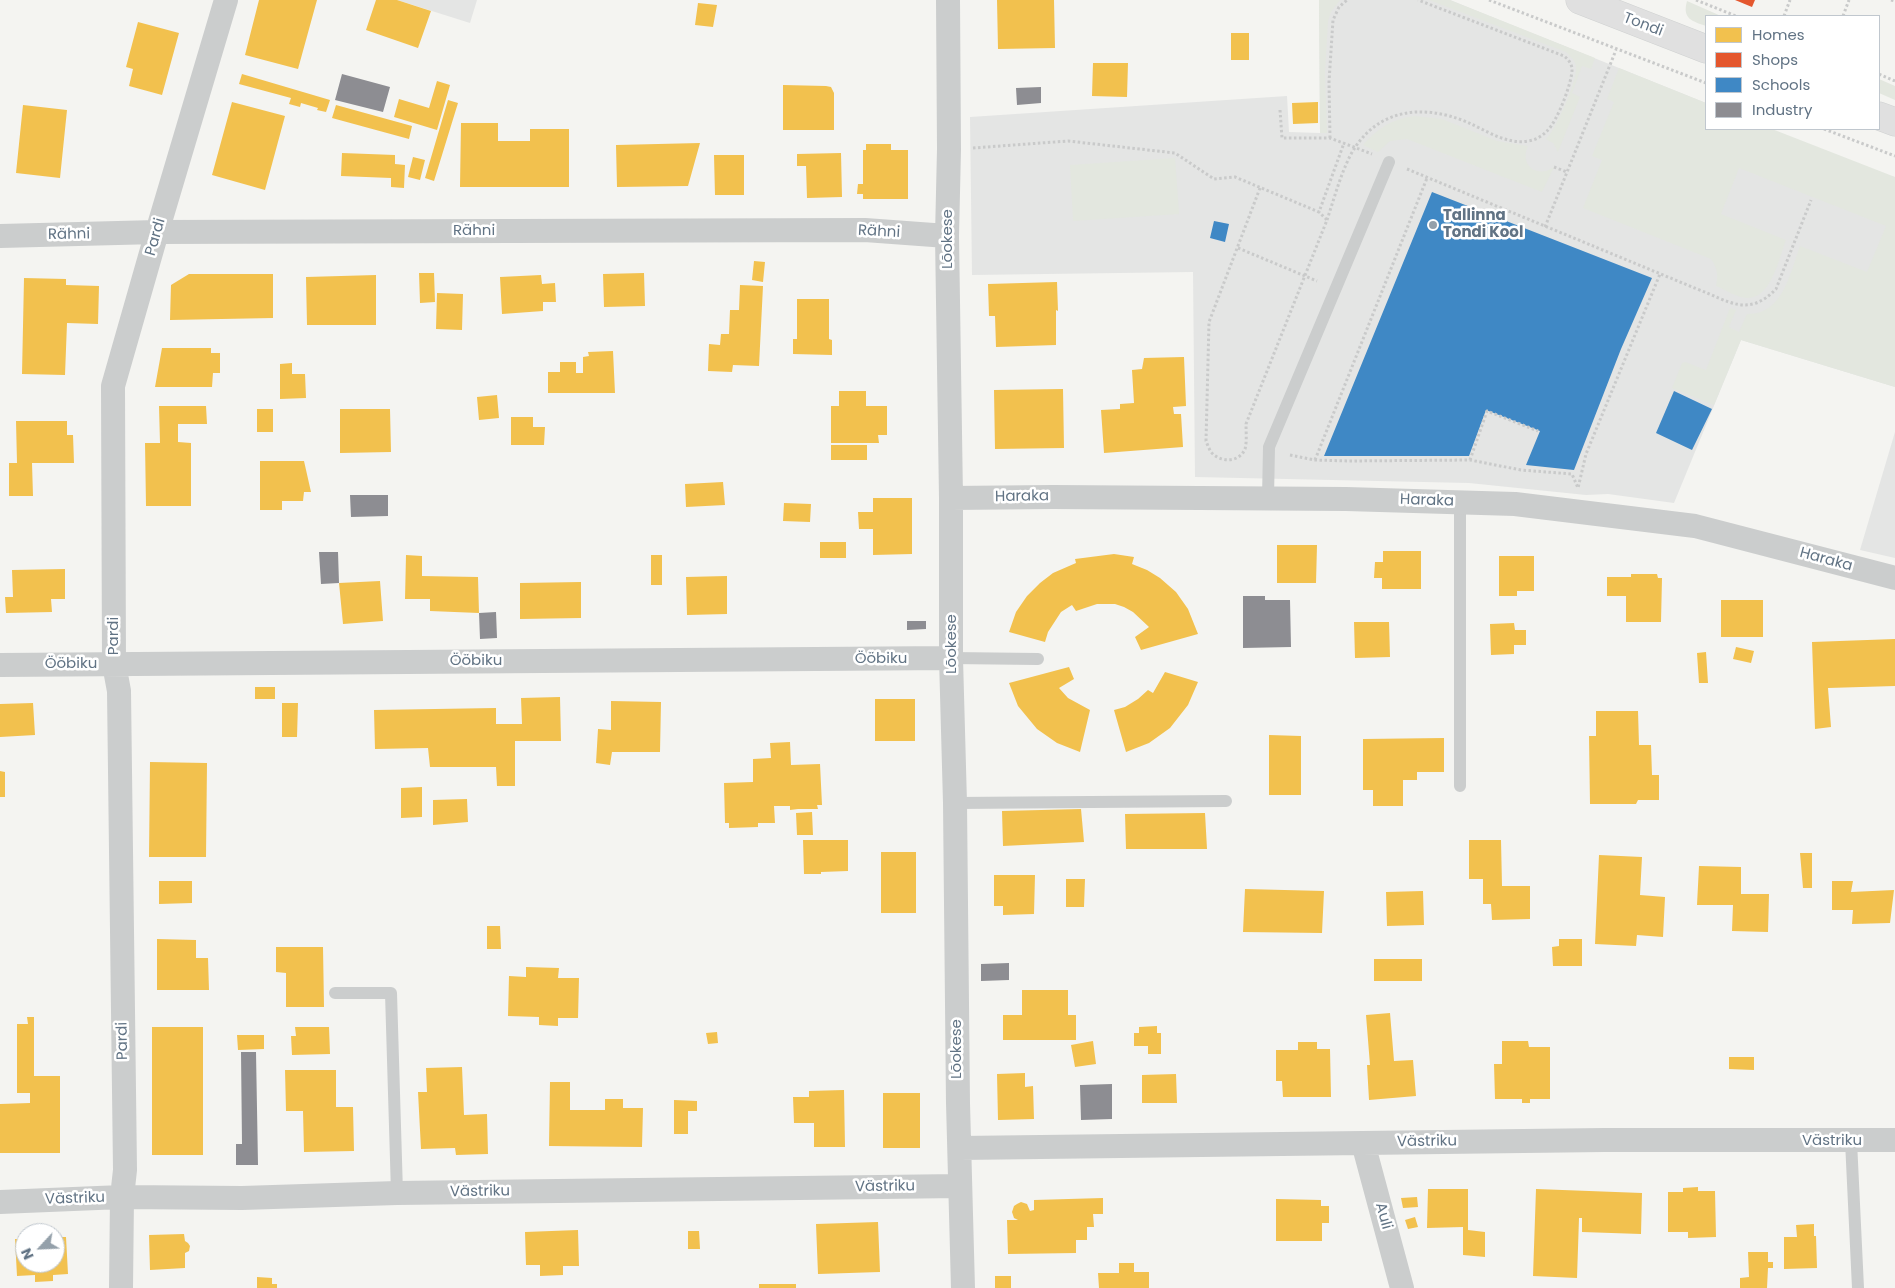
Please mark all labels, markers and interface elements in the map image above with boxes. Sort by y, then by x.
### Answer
street label: Tondi [1621,9,1665,41]
legend [1705,15,1880,130]
text: Homes [1752,24,1805,45]
text: Shops [1752,49,1798,70]
text: Schools [1752,74,1810,95]
text: Industry [1752,99,1812,120]
place label: Tallinna Tondi Kool [1443,207,1523,242]
street label: Lõokese [939,209,957,269]
street label: Pardi [142,216,170,258]
marker: Tallinna Tondi Kool [1427,219,1439,231]
street label: Rähni [453,222,495,240]
street label: Rähni [857,222,901,242]
street label: Rähni [48,226,90,244]
street label: Haraka [995,488,1049,506]
street label: Haraka [1400,491,1454,511]
street label: Haraka [1798,544,1854,576]
street label: Lõokese [943,614,961,674]
street label: Pardi [105,617,123,655]
street label: Ööbiku [855,650,907,668]
street label: Ööbiku [450,652,502,670]
street label: Ööbiku [45,655,97,673]
street label: Lõokese [948,1019,966,1079]
street label: Pardi [114,1022,132,1060]
street label: Västriku [1397,1132,1457,1152]
street label: Västriku [1802,1132,1862,1150]
street label: Västriku [855,1177,915,1197]
street label: Västriku [450,1182,510,1202]
street label: Västriku [45,1189,105,1209]
street label: Auli [1371,1201,1395,1231]
north arrow [15,1223,65,1273]
text: N [16,1245,39,1263]

